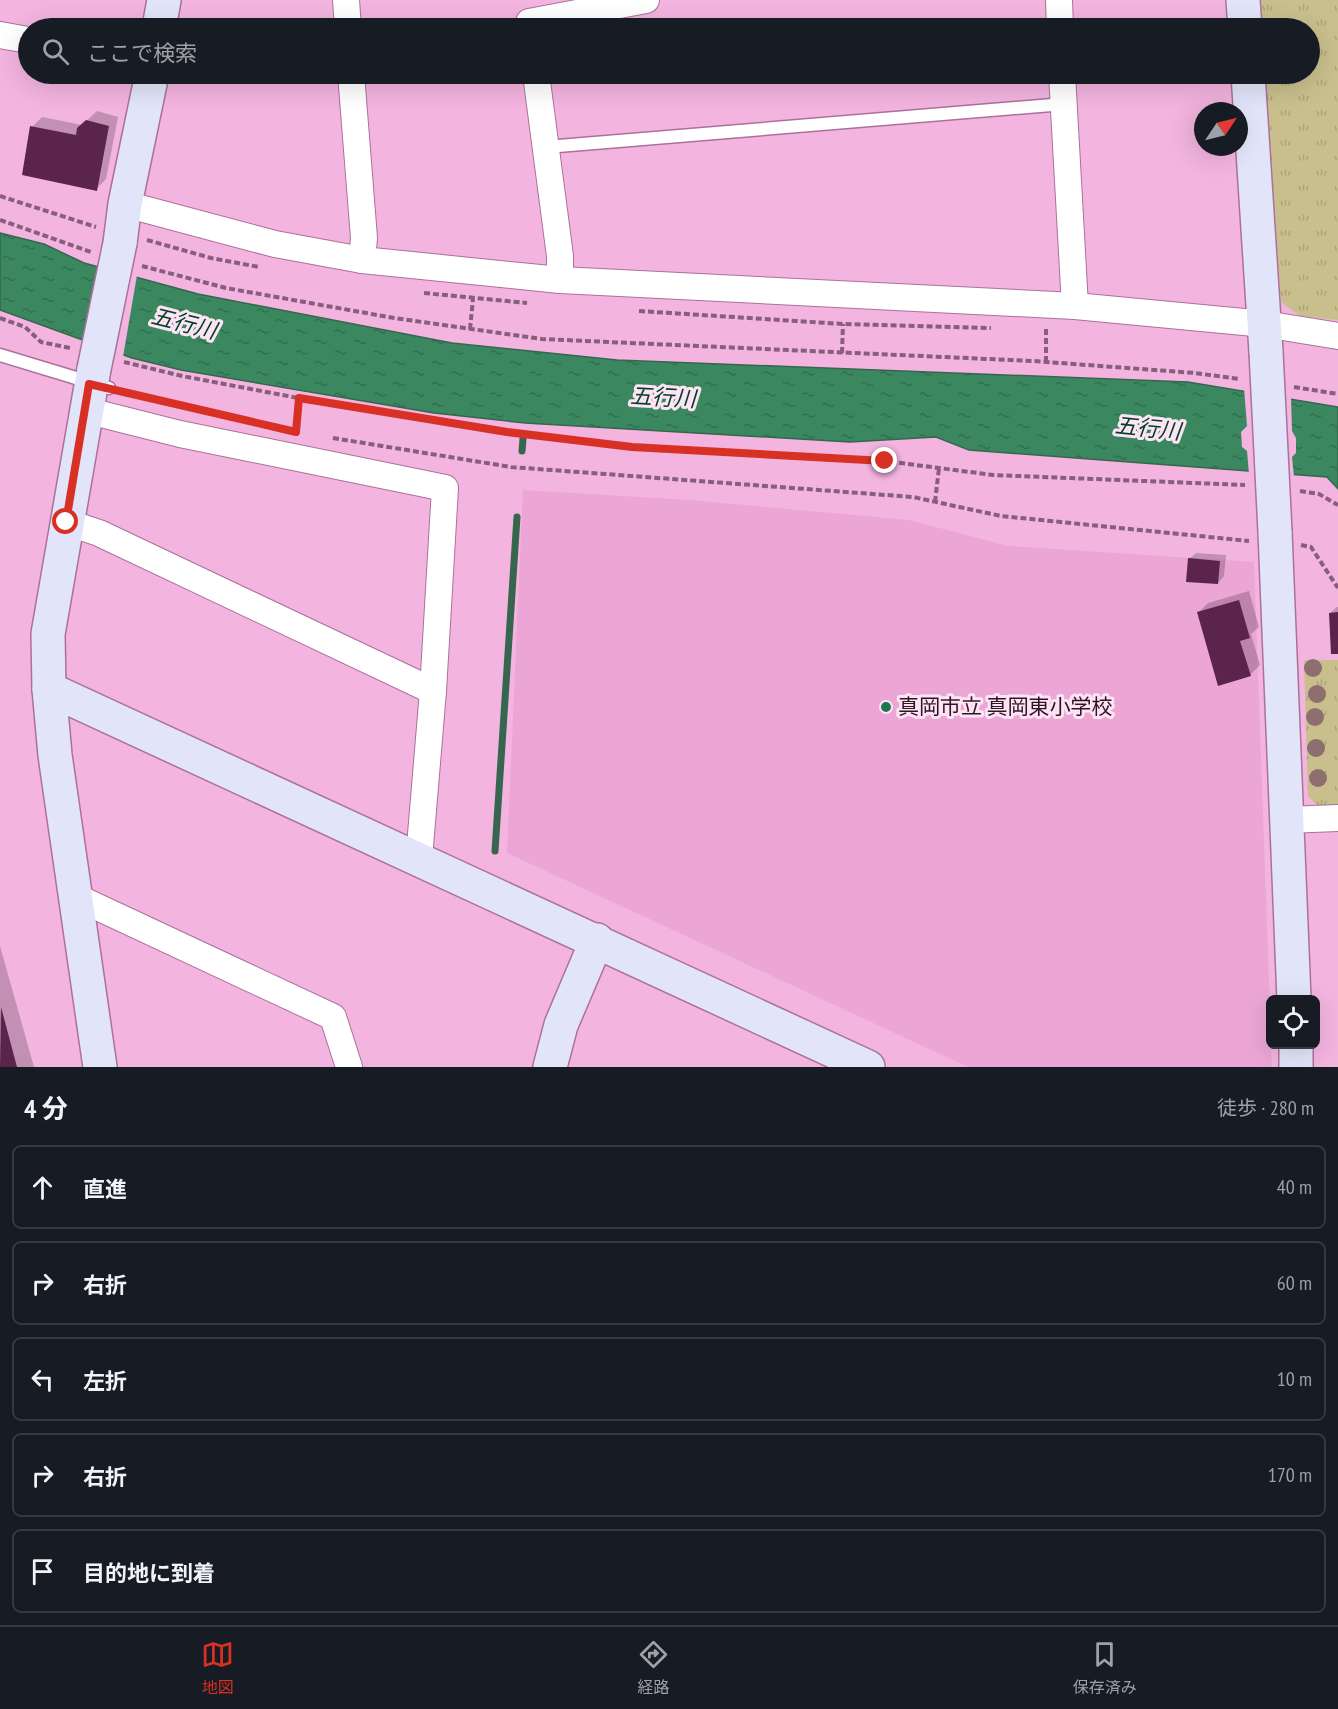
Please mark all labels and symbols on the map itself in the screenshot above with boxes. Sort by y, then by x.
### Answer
north arrow [1194,102,1248,156]
water label: 五行川 [149,301,221,345]
water label: 五行川 [629,381,699,413]
water label: 五行川 [1114,411,1184,446]
route end [871,447,897,473]
route start [52,508,78,534]
place label: 真岡市立 真岡東小学校 [898,693,1112,720]
marker: 真岡市立 真岡東小学校 [879,700,893,714]

